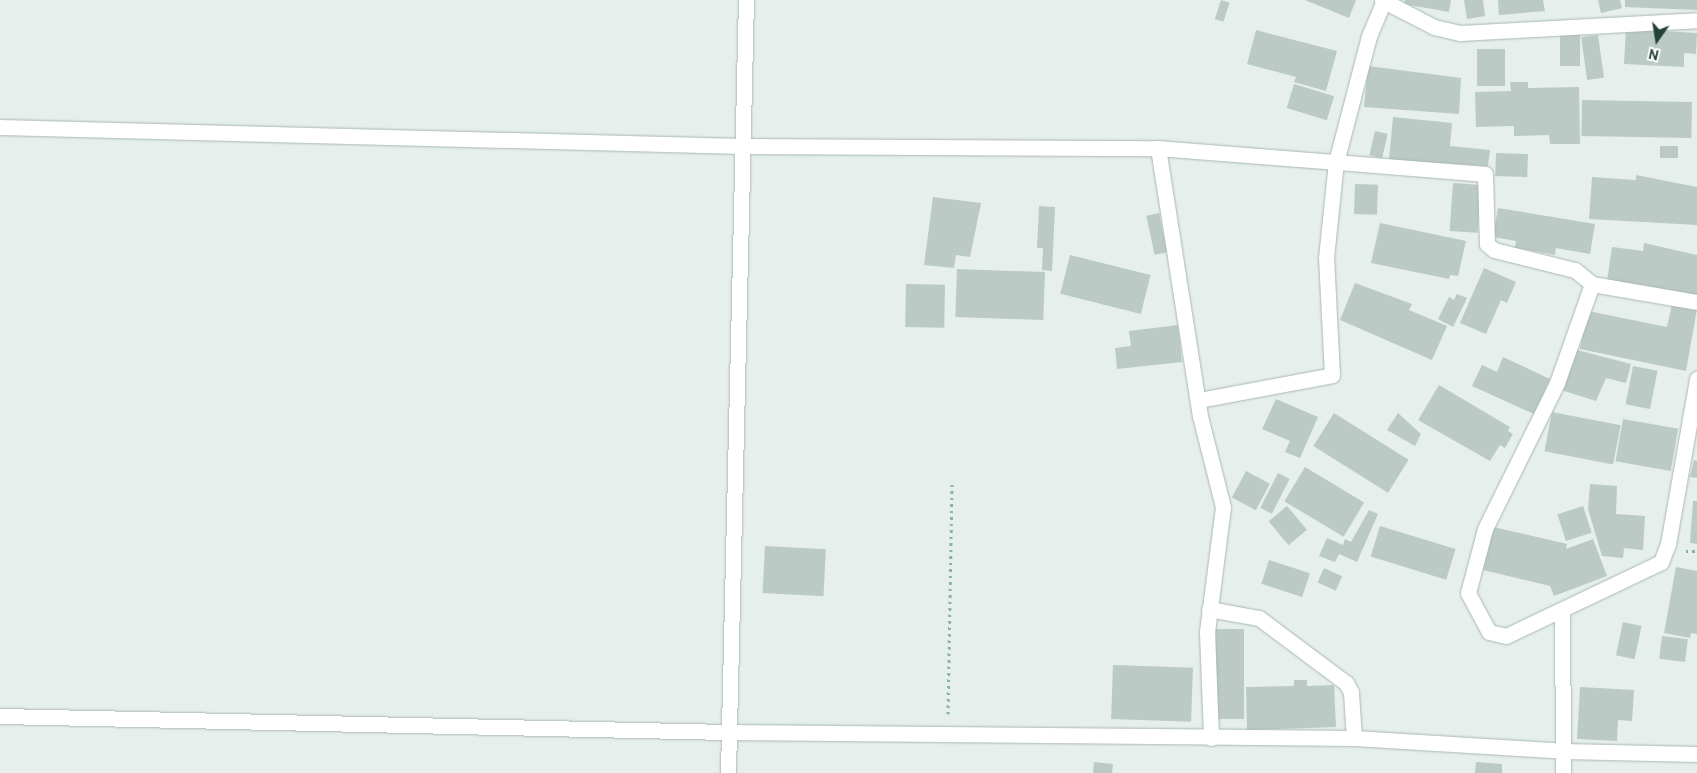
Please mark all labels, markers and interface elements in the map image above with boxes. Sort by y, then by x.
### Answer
north arrow [1632,15,1682,65]
text: N [1647,45,1660,64]

